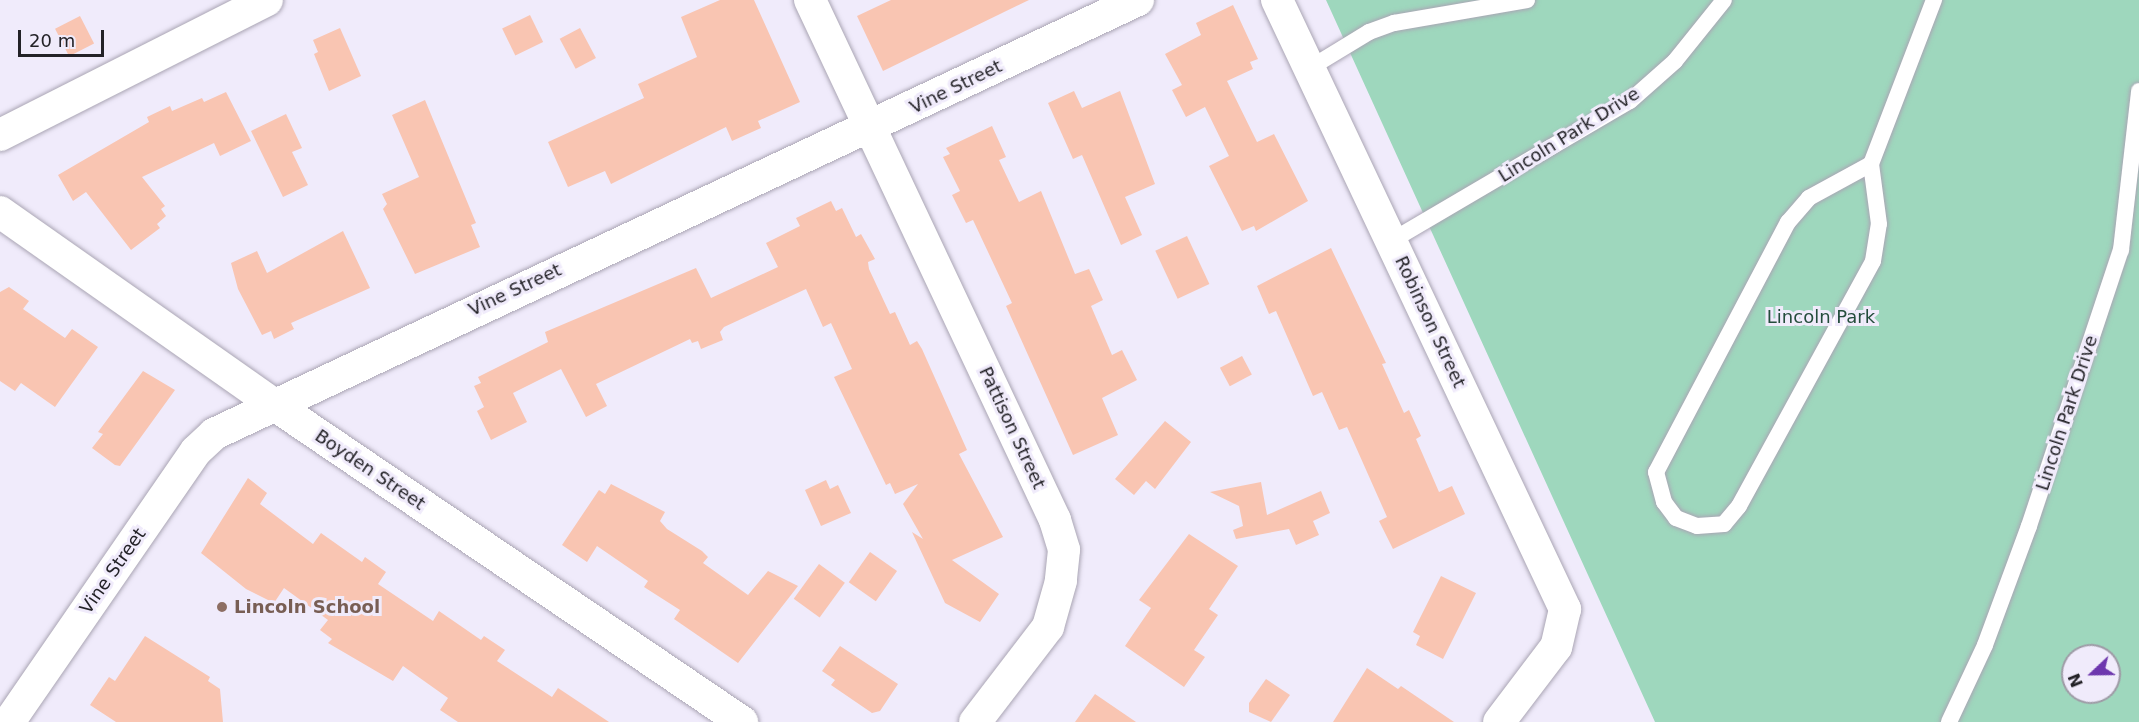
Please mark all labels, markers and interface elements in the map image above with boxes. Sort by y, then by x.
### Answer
scale bar [21,18,106,56]
text: 20 m [29,30,75,51]
street label: Vine Street [906,55,1006,119]
street label: Lincoln Park Drive [1495,83,1643,187]
street label: Robinson Street [1390,253,1470,391]
street label: Vine Street [465,259,565,321]
park label: Lincoln Park [1767,306,1875,328]
street label: Lincoln Park Drive [2032,333,2102,493]
street label: Pattison Street [974,363,1050,493]
street label: Boyden Street [311,425,429,515]
street label: Vine Street [76,524,150,618]
place label: Lincoln School [234,596,380,618]
marker: Lincoln School [215,600,229,614]
north arrow [2061,644,2121,704]
text: N [2064,670,2087,690]

